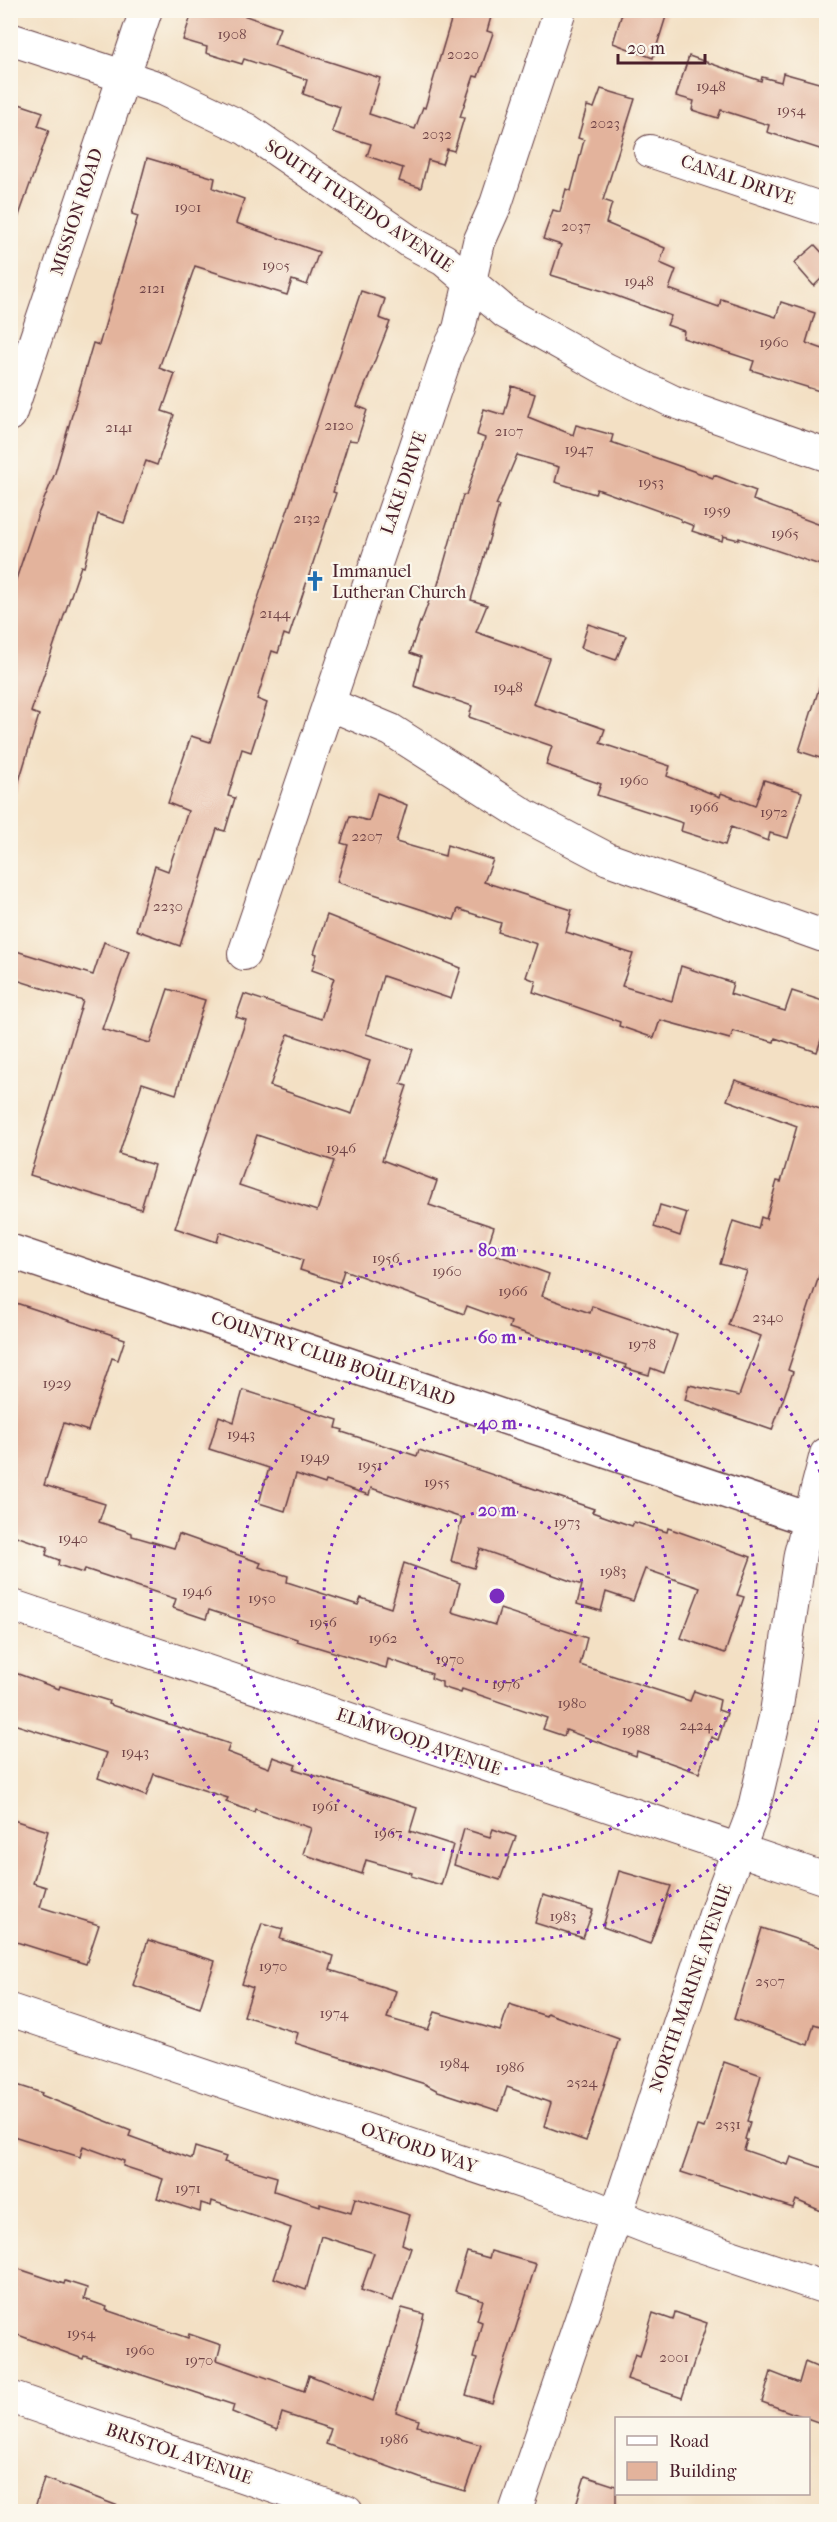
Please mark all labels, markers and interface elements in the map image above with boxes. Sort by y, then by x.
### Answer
house number: 1908 [217,25,247,43]
scale bar [618,27,705,65]
text: 20 m [627,38,665,59]
house number: 2020 [447,45,479,63]
house number: 1948 [696,77,726,95]
house number: 1954 [777,101,806,119]
house number: 2023 [590,114,620,132]
house number: 2032 [422,125,452,143]
street label: SOUTH TUXEDO AVENUE [261,135,457,277]
street label: MISSION ROAD [47,146,107,278]
street label: CANAL DRIVE [678,151,798,209]
house number: 1901 [175,198,201,216]
house number: 2037 [561,217,591,235]
house number: 1905 [262,256,290,274]
house number: 1948 [624,272,654,290]
house number: 2121 [139,279,165,297]
house number: 1960 [759,333,789,351]
house number: 2120 [324,416,354,434]
house number: 2141 [105,418,133,436]
house number: 2107 [495,422,523,440]
street label: LAKE DRIVE [377,429,431,537]
house number: 1947 [565,440,593,458]
house number: 1953 [638,473,664,491]
house number: 1959 [703,501,731,519]
house number: 2132 [294,509,321,527]
house number: 1965 [771,524,799,542]
place label: Immanuel Lutheran Church [332,561,466,603]
church icon: Immanuel Lutheran Church [303,569,327,593]
house number: 2144 [260,604,292,622]
house number: 1948 [493,678,523,696]
house number: 1960 [619,771,649,789]
house number: 1966 [689,798,720,816]
house number: 1972 [760,803,788,821]
house number: 2207 [352,827,382,845]
house number: 2230 [153,897,183,915]
house number: 1946 [326,1139,357,1157]
text: 80 m [478,1240,517,1261]
house number: 1956 [372,1249,401,1267]
house number: 1960 [432,1262,462,1280]
house number: 1966 [498,1282,529,1300]
street label: COUNTRY CLUB BOULEVARD [208,1307,458,1411]
house number: 2340 [753,1308,784,1326]
text: 60 m [478,1327,517,1348]
house number: 1978 [628,1335,656,1353]
house number: 1929 [43,1374,72,1392]
text: 40 m [476,1413,518,1434]
house number: 1943 [227,1425,255,1443]
house number: 1949 [300,1448,330,1466]
house number: 1951 [357,1456,383,1474]
house number: 1955 [424,1473,450,1491]
text: 20 m [478,1500,517,1521]
house number: 1973 [554,1513,580,1531]
house number: 1940 [58,1529,88,1547]
house number: 1983 [600,1562,626,1580]
house number: 1946 [182,1582,213,1600]
centre of rings [487,1586,507,1606]
house number: 1950 [248,1589,276,1607]
house number: 1956 [309,1613,338,1631]
house number: 1962 [368,1629,398,1647]
house number: 1970 [436,1650,464,1668]
house number: 1976 [492,1675,521,1693]
house number: 1980 [557,1694,587,1712]
street label: ELMWOOD AVENUE [334,1704,504,1780]
house number: 2424 [679,1716,714,1734]
house number: 1988 [622,1721,650,1739]
house number: 1943 [121,1743,149,1761]
house number: 1961 [312,1797,338,1815]
house number: 1967 [374,1824,402,1842]
street label: NORTH MARINE AVENUE [645,1881,737,2095]
house number: 1983 [550,1907,576,1925]
house number: 1970 [259,1957,287,1975]
house number: 2507 [755,1972,785,1990]
house number: 1974 [320,2004,350,2022]
house number: 1984 [439,2054,470,2072]
house number: 1986 [496,2058,525,2076]
house number: 2524 [567,2073,599,2091]
house number: 2531 [715,2115,741,2133]
street label: OXFORD WAY [358,2118,481,2178]
house number: 1971 [175,2179,201,2197]
house number: 1954 [67,2324,96,2342]
house number: 1960 [125,2341,155,2359]
house number: 2001 [659,2348,689,2366]
house number: 1970 [185,2351,213,2369]
legend [615,2417,810,2495]
street label: BRISTOL AVENUE [103,2419,255,2489]
house number: 1986 [380,2430,409,2448]
text: Road [669,2431,709,2452]
text: Building [669,2461,737,2482]

